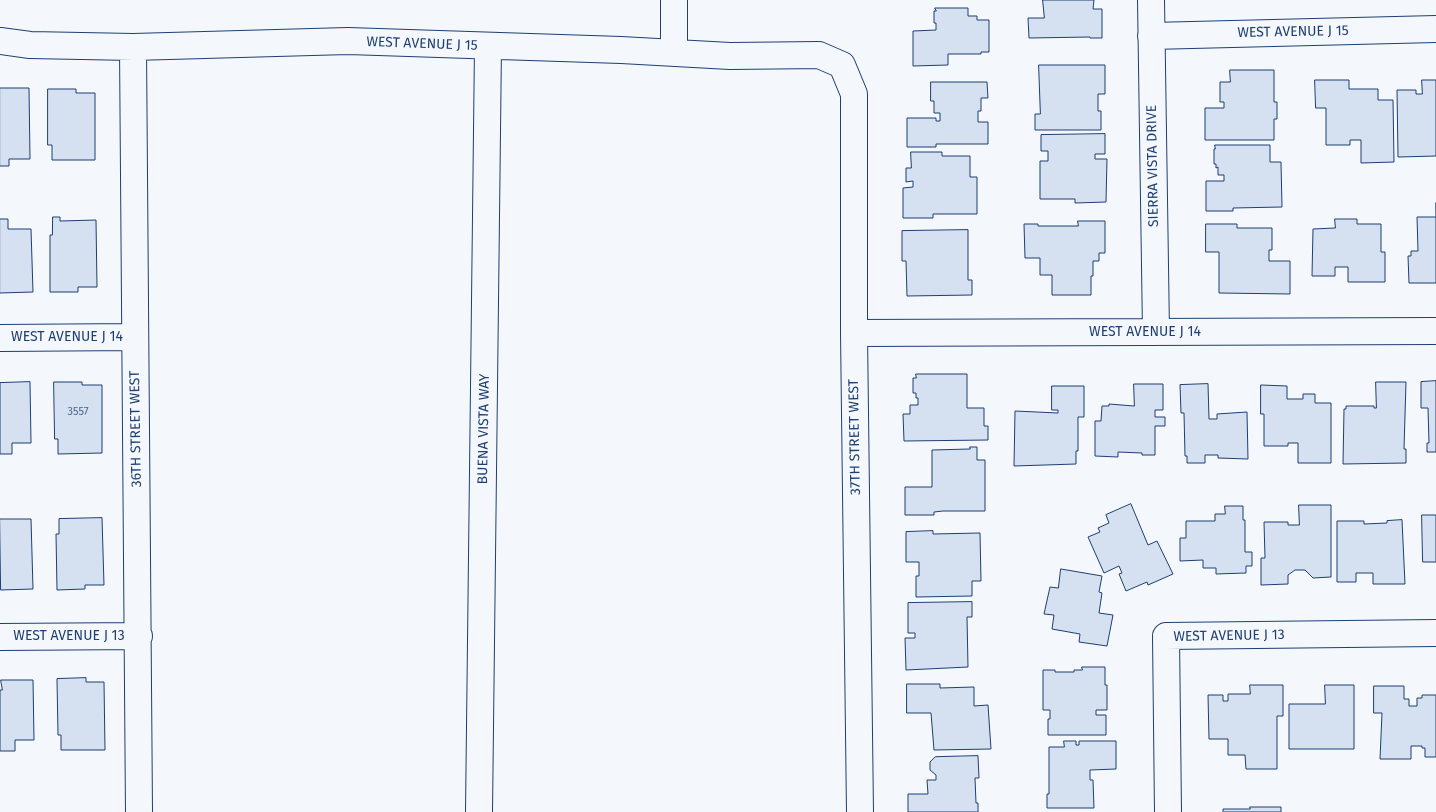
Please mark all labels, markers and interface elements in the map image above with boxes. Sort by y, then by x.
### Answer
street label: WEST AVENUE J 15 [1237,23,1349,41]
street label: WEST AVENUE J 15 [366,34,478,54]
street label: SIERRA VISTA DRIVE [1144,105,1162,227]
street label: WEST AVENUE J 14 [1089,324,1201,340]
street label: WEST AVENUE J 14 [11,329,123,345]
street label: 36TH STREET WEST [127,371,145,487]
street label: BUENA VISTA WAY [475,374,493,484]
street label: 37TH STREET WEST [846,379,864,495]
house number: 3557 [67,405,89,419]
street label: WEST AVENUE J 13 [1173,627,1285,645]
street label: WEST AVENUE J 13 [13,628,125,644]

